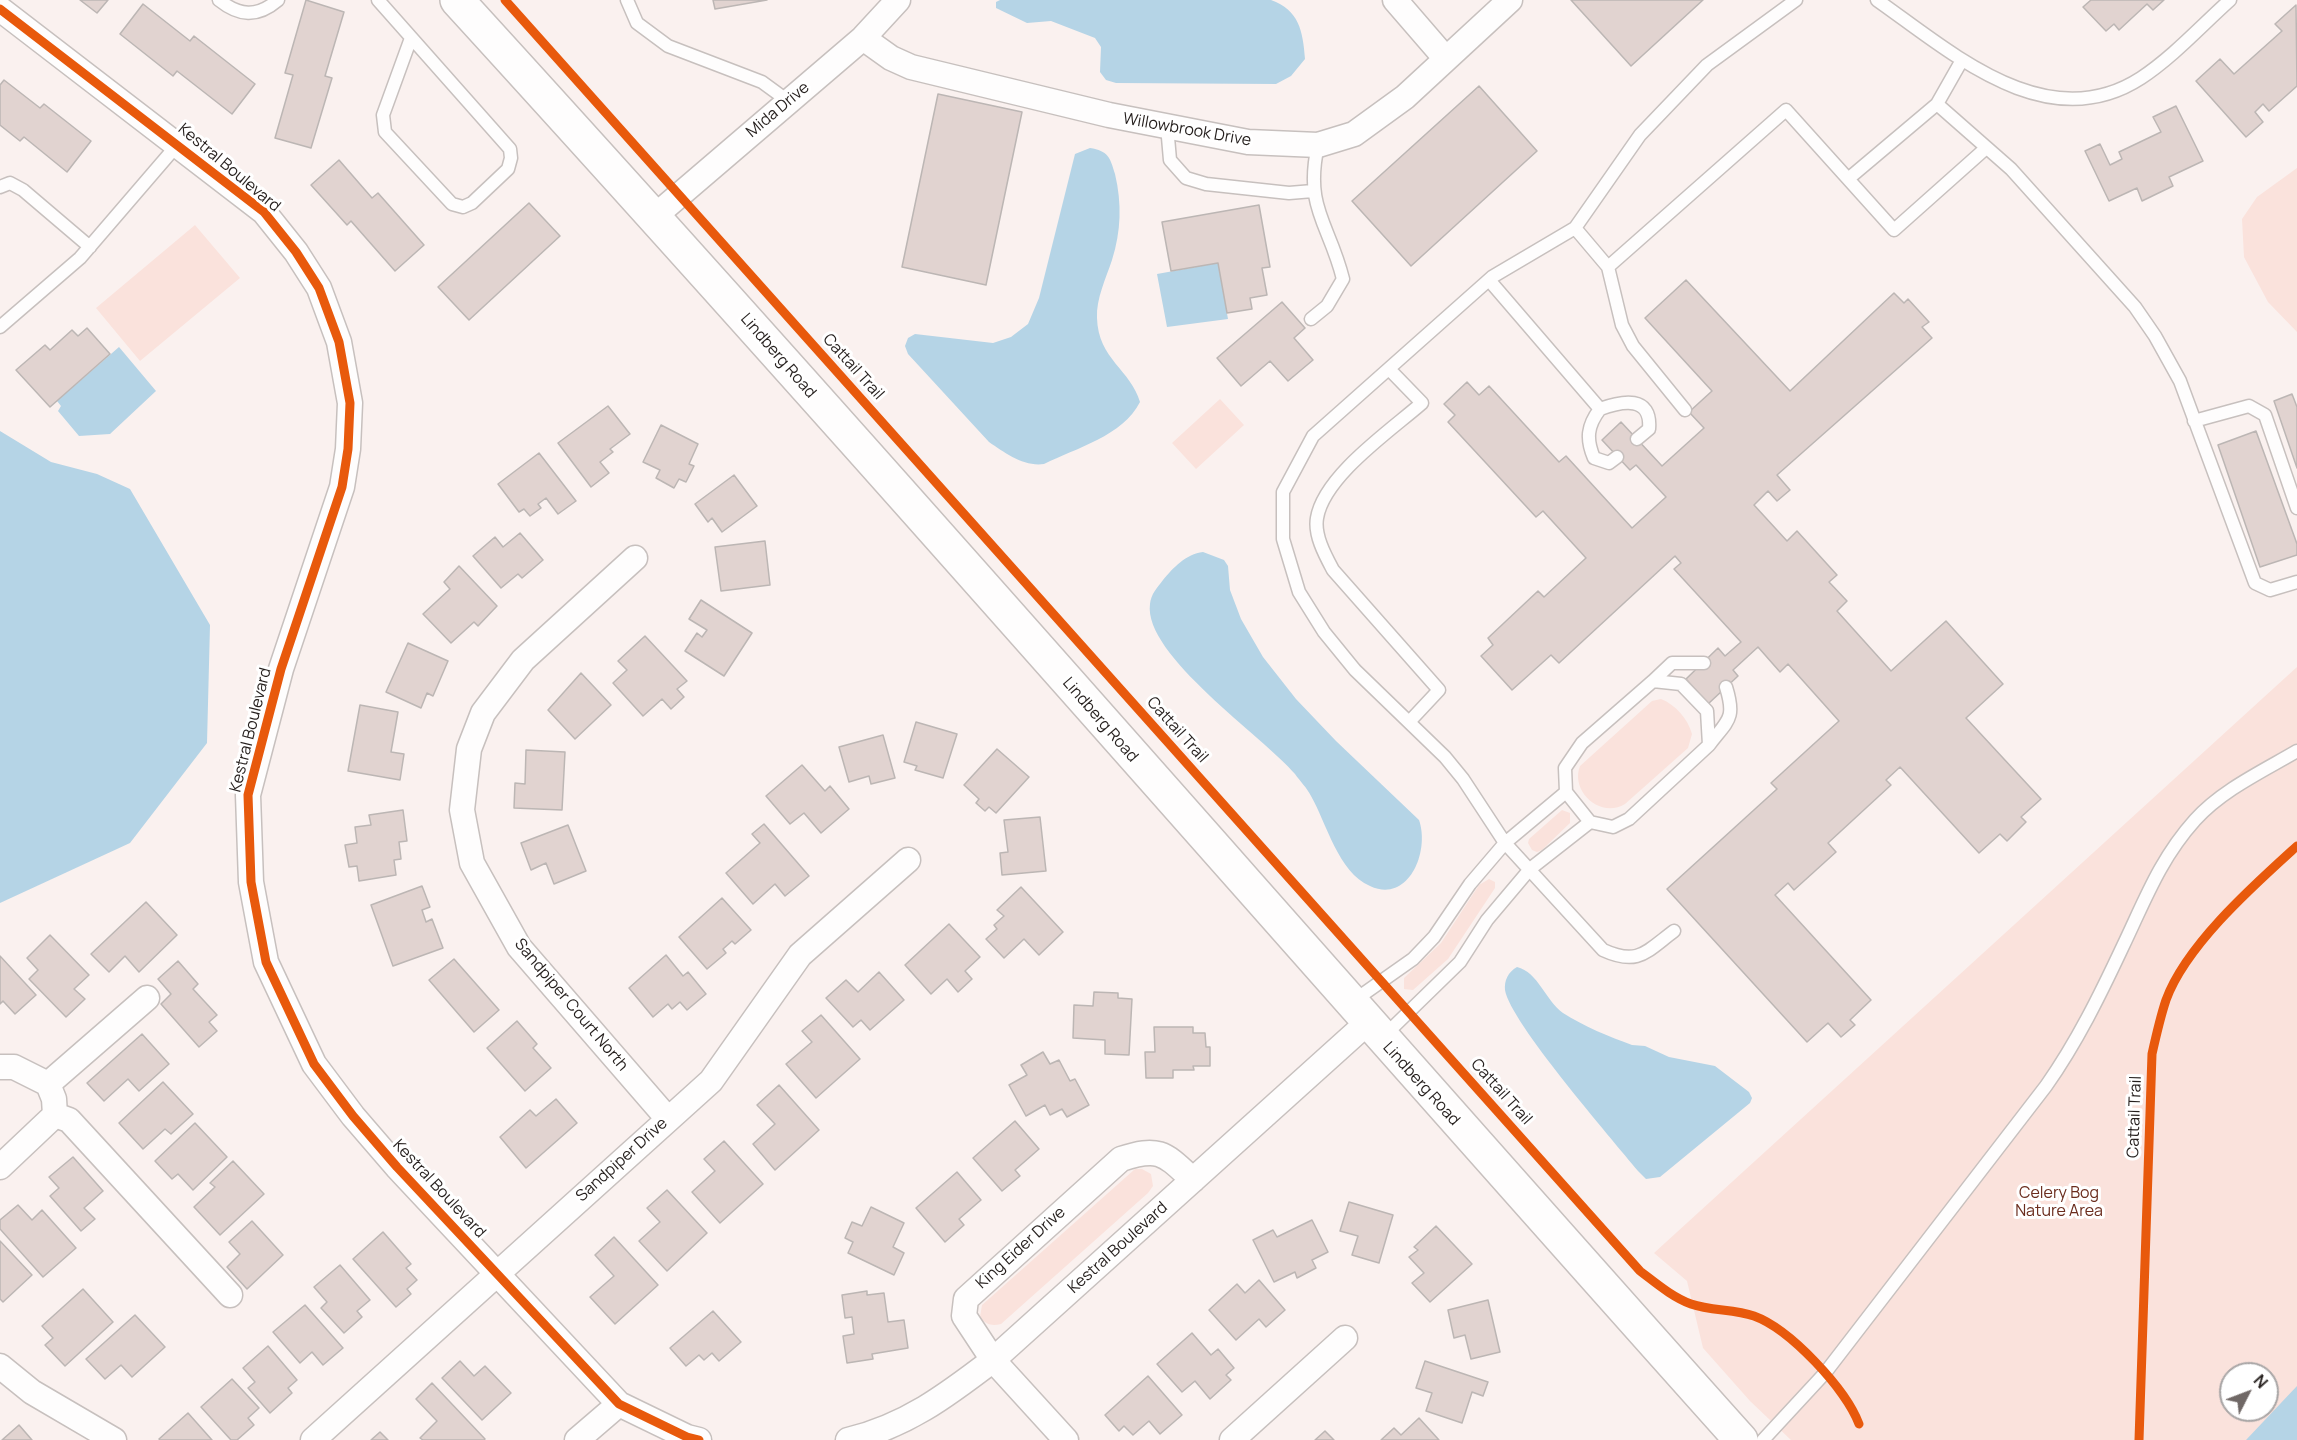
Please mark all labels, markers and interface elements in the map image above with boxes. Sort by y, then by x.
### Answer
street label: Mida Drive [743,78,813,142]
street label: Willowbrook Drive [1121,109,1253,151]
street label: Kestral Boulevard [174,120,284,216]
street label: Lindberg Road [736,310,820,402]
street label: Cattail Trail [818,330,888,404]
street label: Kestral Boulevard [226,666,276,794]
street label: Lindberg Road [1058,674,1142,766]
street label: Cattail Trail [1142,693,1212,767]
street label: Sandpiper Court North [510,935,632,1075]
street label: Lindberg Road [1379,1038,1463,1130]
street label: Cattail Trail [1466,1055,1536,1129]
street label: Cattail Trail [2124,1076,2146,1158]
street label: Sandpiper Drive [572,1114,672,1206]
street label: Kestral Boulevard [389,1136,489,1242]
park label: Celery Bog Nature Area [2015,1184,2103,1222]
street label: Kestral Boulevard [1064,1198,1172,1298]
street label: King Eider Drive [972,1203,1070,1293]
north arrow [2219,1362,2279,1422]
text: N [2249,1370,2273,1393]

